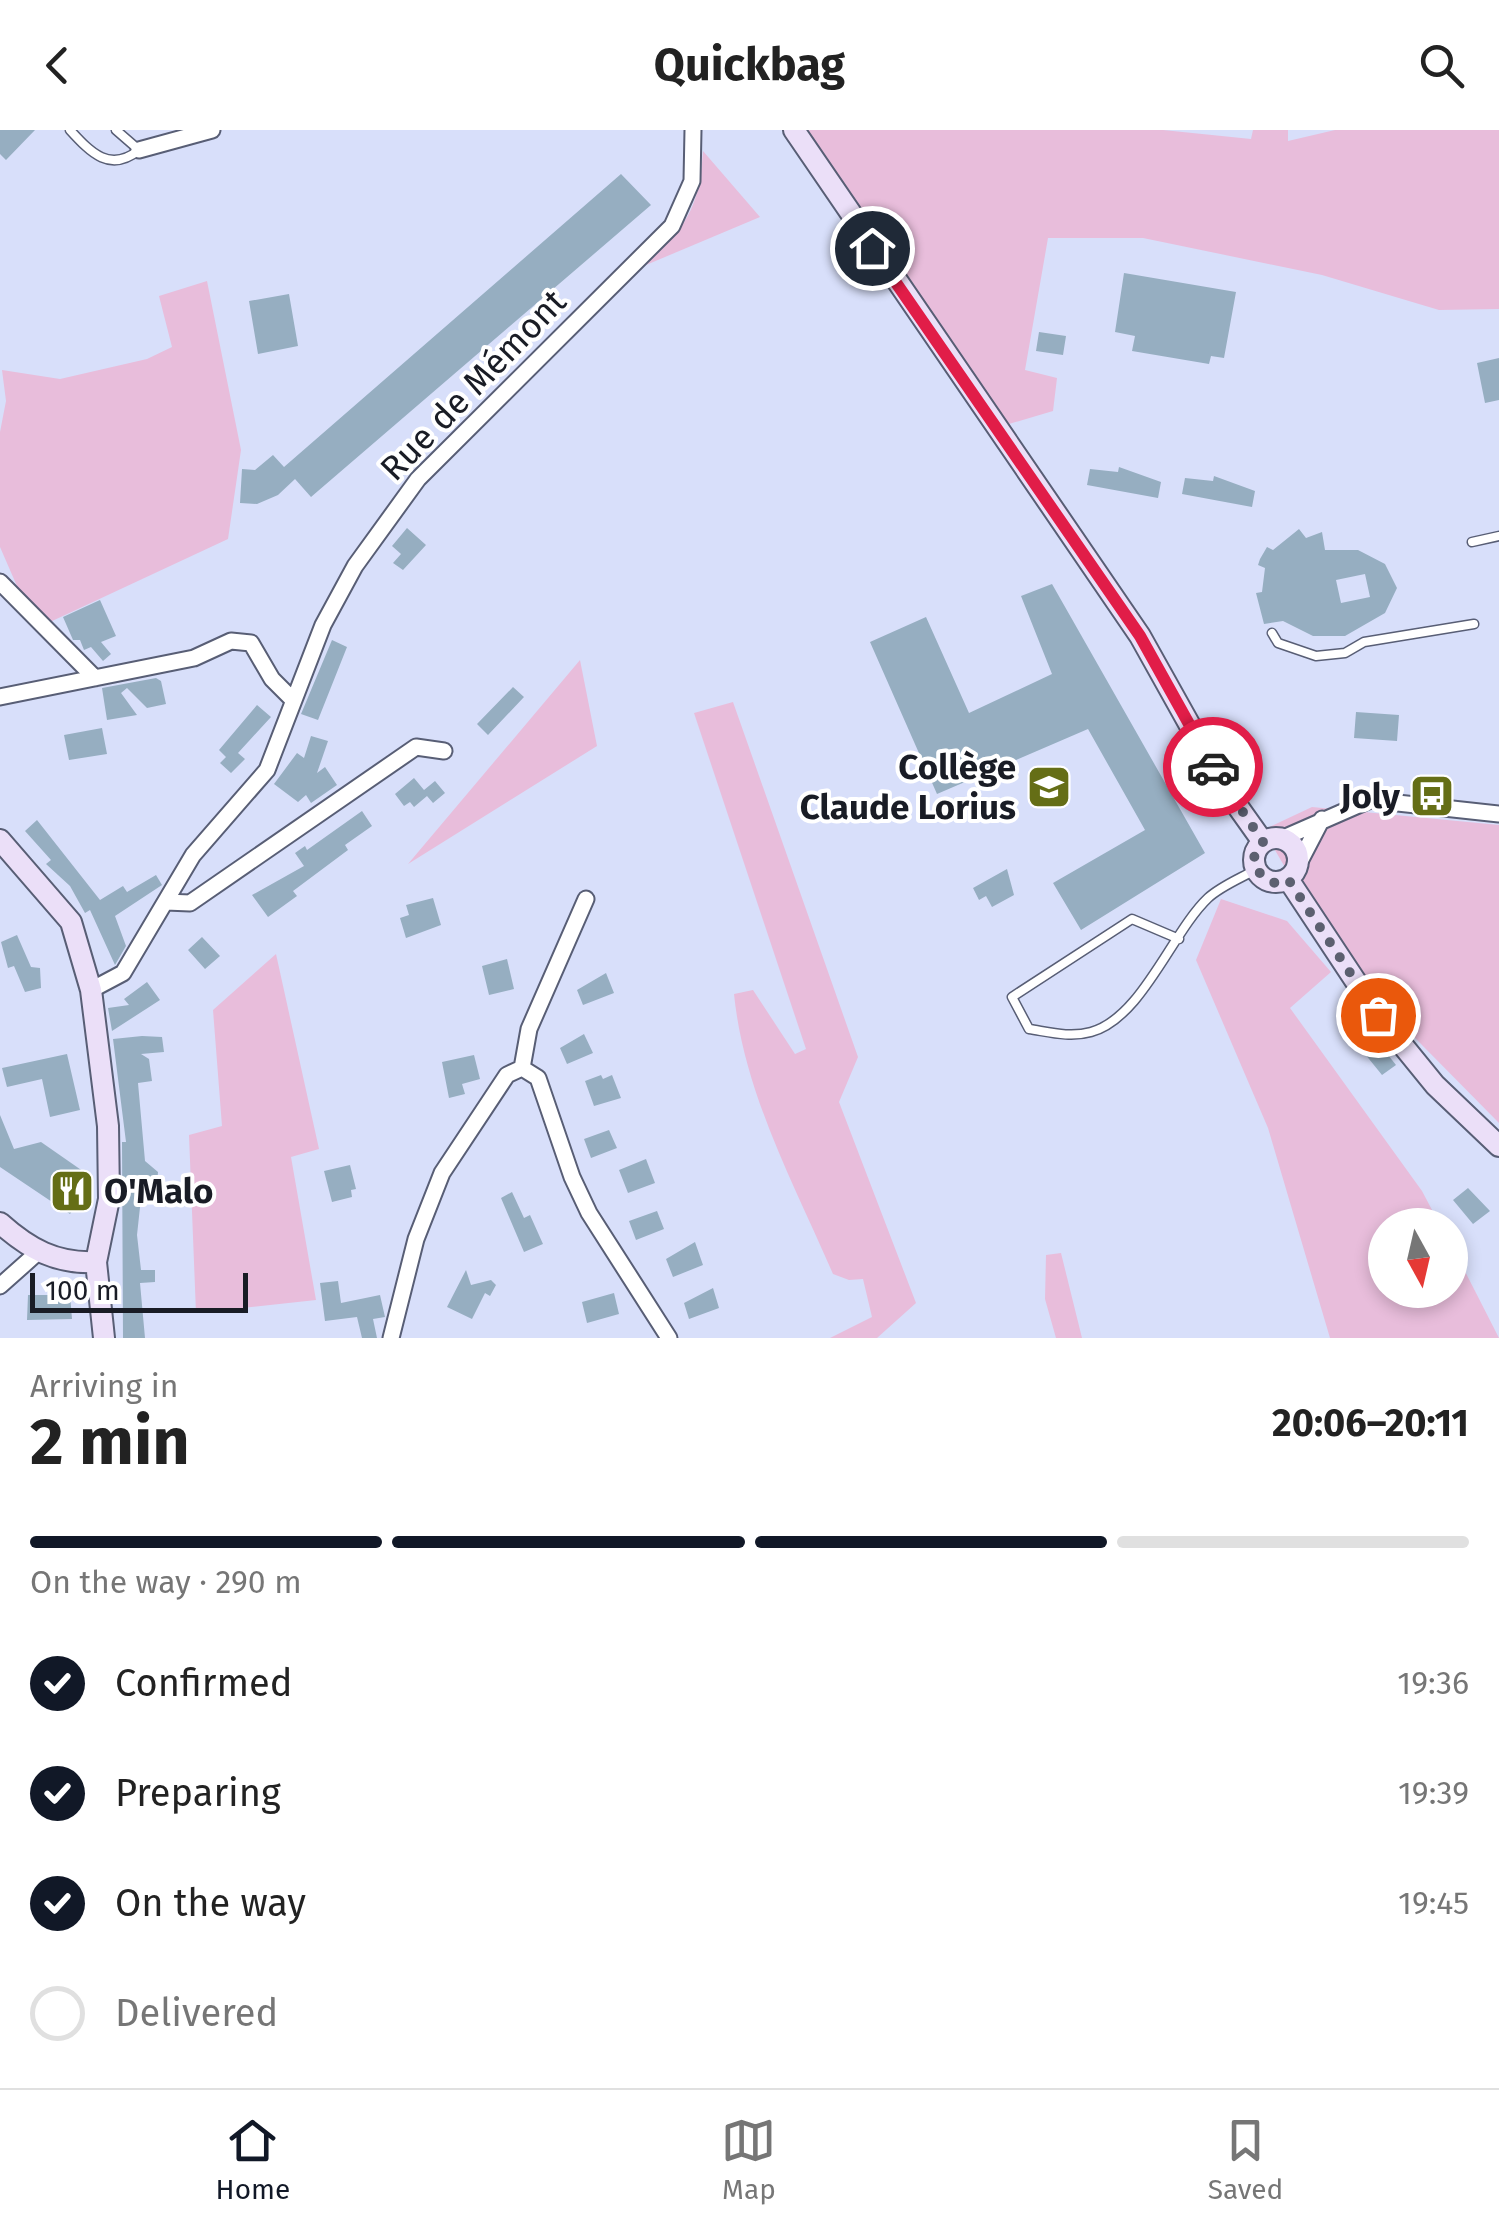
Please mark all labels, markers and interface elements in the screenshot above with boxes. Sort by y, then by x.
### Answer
icon: back [30,38,85,93]
text: Quickbag [654,38,845,92]
icon: search [1414,38,1469,93]
pin [830,206,915,291]
icon: home [845,221,900,276]
street label: Rue de Mémont [371,281,575,489]
courier [1163,717,1263,817]
icon: car [1186,740,1241,795]
place label: Collège Claude Lorius [800,746,1016,828]
school or university icon: Collège Claude Lorius [1026,764,1072,810]
bus stop icon: Joly [1409,773,1455,819]
place label: Joly [1339,775,1401,817]
pin [1336,973,1421,1058]
icon: bag [1351,988,1406,1043]
restaurant icon: O'Malo [49,1168,95,1214]
place label: O'Malo [104,1170,214,1212]
north arrow [1368,1208,1468,1308]
map controls [1368,1208,1468,1308]
scale bar [30,1268,248,1312]
text: 100 m [45,1274,120,1307]
text: Arriving in [30,1367,178,1405]
text: 20:06–20:11 [1272,1400,1469,1446]
text: 2 min [30,1403,190,1481]
text: On the way · 290 m [30,1563,302,1601]
icon: check [30,1656,85,1711]
text: Confirmed [115,1660,293,1706]
text: 19:36 [1397,1664,1469,1702]
icon: check [30,1766,85,1821]
text: Preparing [115,1770,281,1816]
text: 19:39 [1398,1774,1469,1812]
icon: check [30,1876,85,1931]
text: On the way [115,1880,306,1926]
text: 19:45 [1398,1884,1469,1922]
text: Delivered [115,1990,278,2036]
tab: Home [216,2113,290,2206]
tab: Map [721,2113,776,2206]
tab: Saved [1208,2113,1283,2206]

